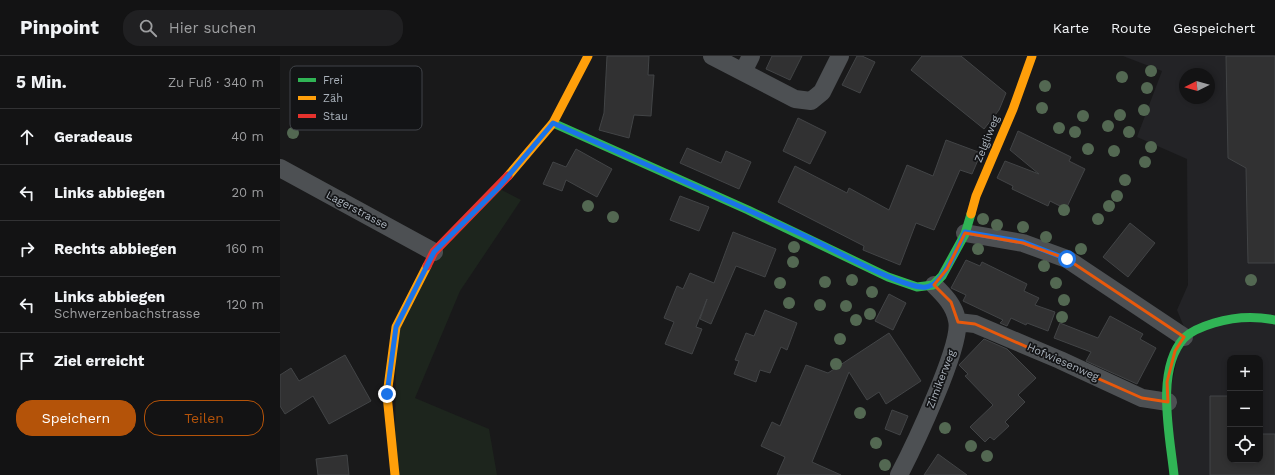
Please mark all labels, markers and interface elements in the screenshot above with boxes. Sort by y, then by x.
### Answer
search box [123,10,403,46]
text: Pinpoint [20,16,99,39]
icon: search [137,17,159,39]
text: Hier suchen [169,19,256,37]
text: Karte [1053,20,1089,36]
text: Route [1111,20,1151,36]
text: Gespeichert [1173,20,1255,36]
legend [290,66,422,130]
north arrow [1179,68,1215,104]
text: 5 Min. [16,72,67,92]
text: Frei [323,74,343,87]
text: Zu Fuß · 340 m [168,75,264,90]
text: Zäh [323,92,343,105]
text: Stau [323,110,348,123]
street label: Zelgliweg [972,113,1002,164]
icon: ahead [16,126,38,148]
text: Geradeaus [54,128,133,146]
text: 40 m [231,129,264,144]
icon: left [16,182,38,204]
text: Links abbiegen [54,184,165,202]
text: 20 m [232,185,264,200]
street label: Lagerstrasse [324,188,390,232]
icon: right [16,238,38,260]
text: Rechts abbiegen [54,240,176,258]
text: 160 m [226,241,264,256]
route start [1058,250,1076,268]
text: Links abbiegen [54,288,165,306]
icon: left [16,294,38,316]
text: 120 m [226,297,264,312]
text: Schwerzenbachstrasse [54,306,200,321]
street label: Hofwiesenweg [1025,340,1101,384]
street label: Zimikerweg [924,348,958,410]
icon: arrive [16,350,38,372]
text: Ziel erreicht [54,352,144,370]
map controls [1227,355,1263,463]
button: + [1227,355,1263,391]
route end [378,385,396,403]
button: − [1227,391,1263,427]
button: Speichern [16,400,136,436]
button: Teilen [144,400,264,436]
button: locate [1227,427,1263,463]

